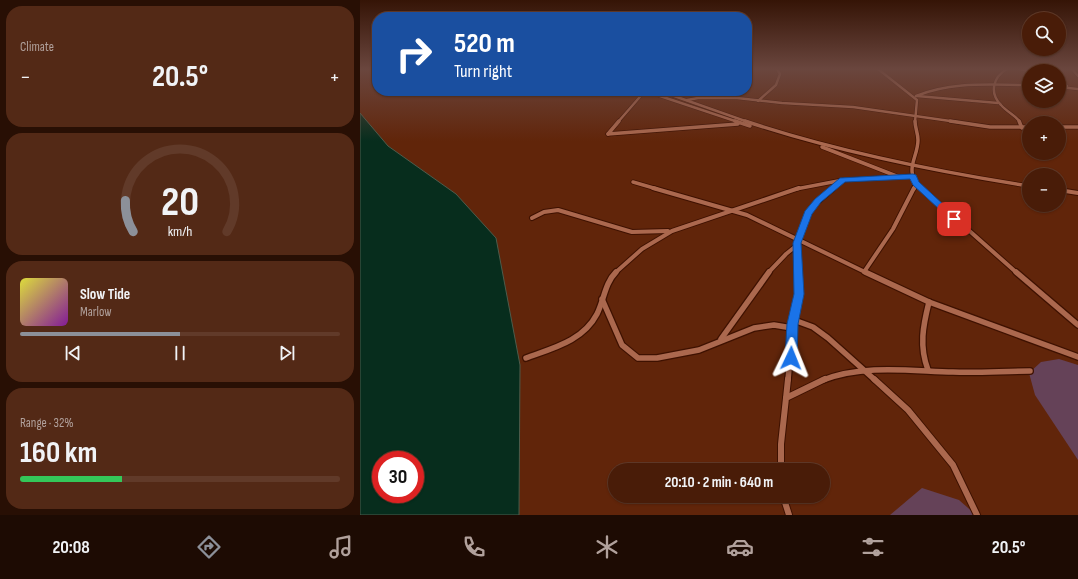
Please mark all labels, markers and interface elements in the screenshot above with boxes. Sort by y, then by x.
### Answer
map controls [1022,12,1066,212]
button: search [1022,12,1066,56]
text: 520 m [454,27,515,60]
icon: right [388,28,440,80]
text: Climate [20,39,54,55]
text: 20.5° [152,59,208,95]
text: Turn right [454,61,512,82]
text: − [20,64,31,91]
text: + [329,64,340,91]
button: layers [1022,64,1066,108]
button: + [1022,116,1066,160]
button: − [1022,168,1066,212]
text: 20 [161,178,199,227]
pin [937,202,971,236]
icon: arrive [943,208,965,230]
text: km/h [168,222,192,239]
text: Slow Tide [80,285,130,304]
text: Marlow [80,304,112,320]
position arrow [770,337,812,379]
icon: previous [62,342,84,364]
icon: pause [169,342,191,364]
icon: next [276,342,298,364]
text: Range · 32% [20,415,74,431]
text: 160 km [20,435,97,471]
speed limit sign: 30 [372,451,424,503]
text: 20:10 · 2 min · 640 m [665,473,773,492]
icon: directions [195,533,223,561]
icon: music [327,533,355,561]
icon: phone [460,533,488,561]
icon: climate [593,533,621,561]
icon: car [726,533,754,561]
icon: filters [859,533,887,561]
text: 20:08 [52,537,90,558]
text: 20.5° [992,537,1025,558]

